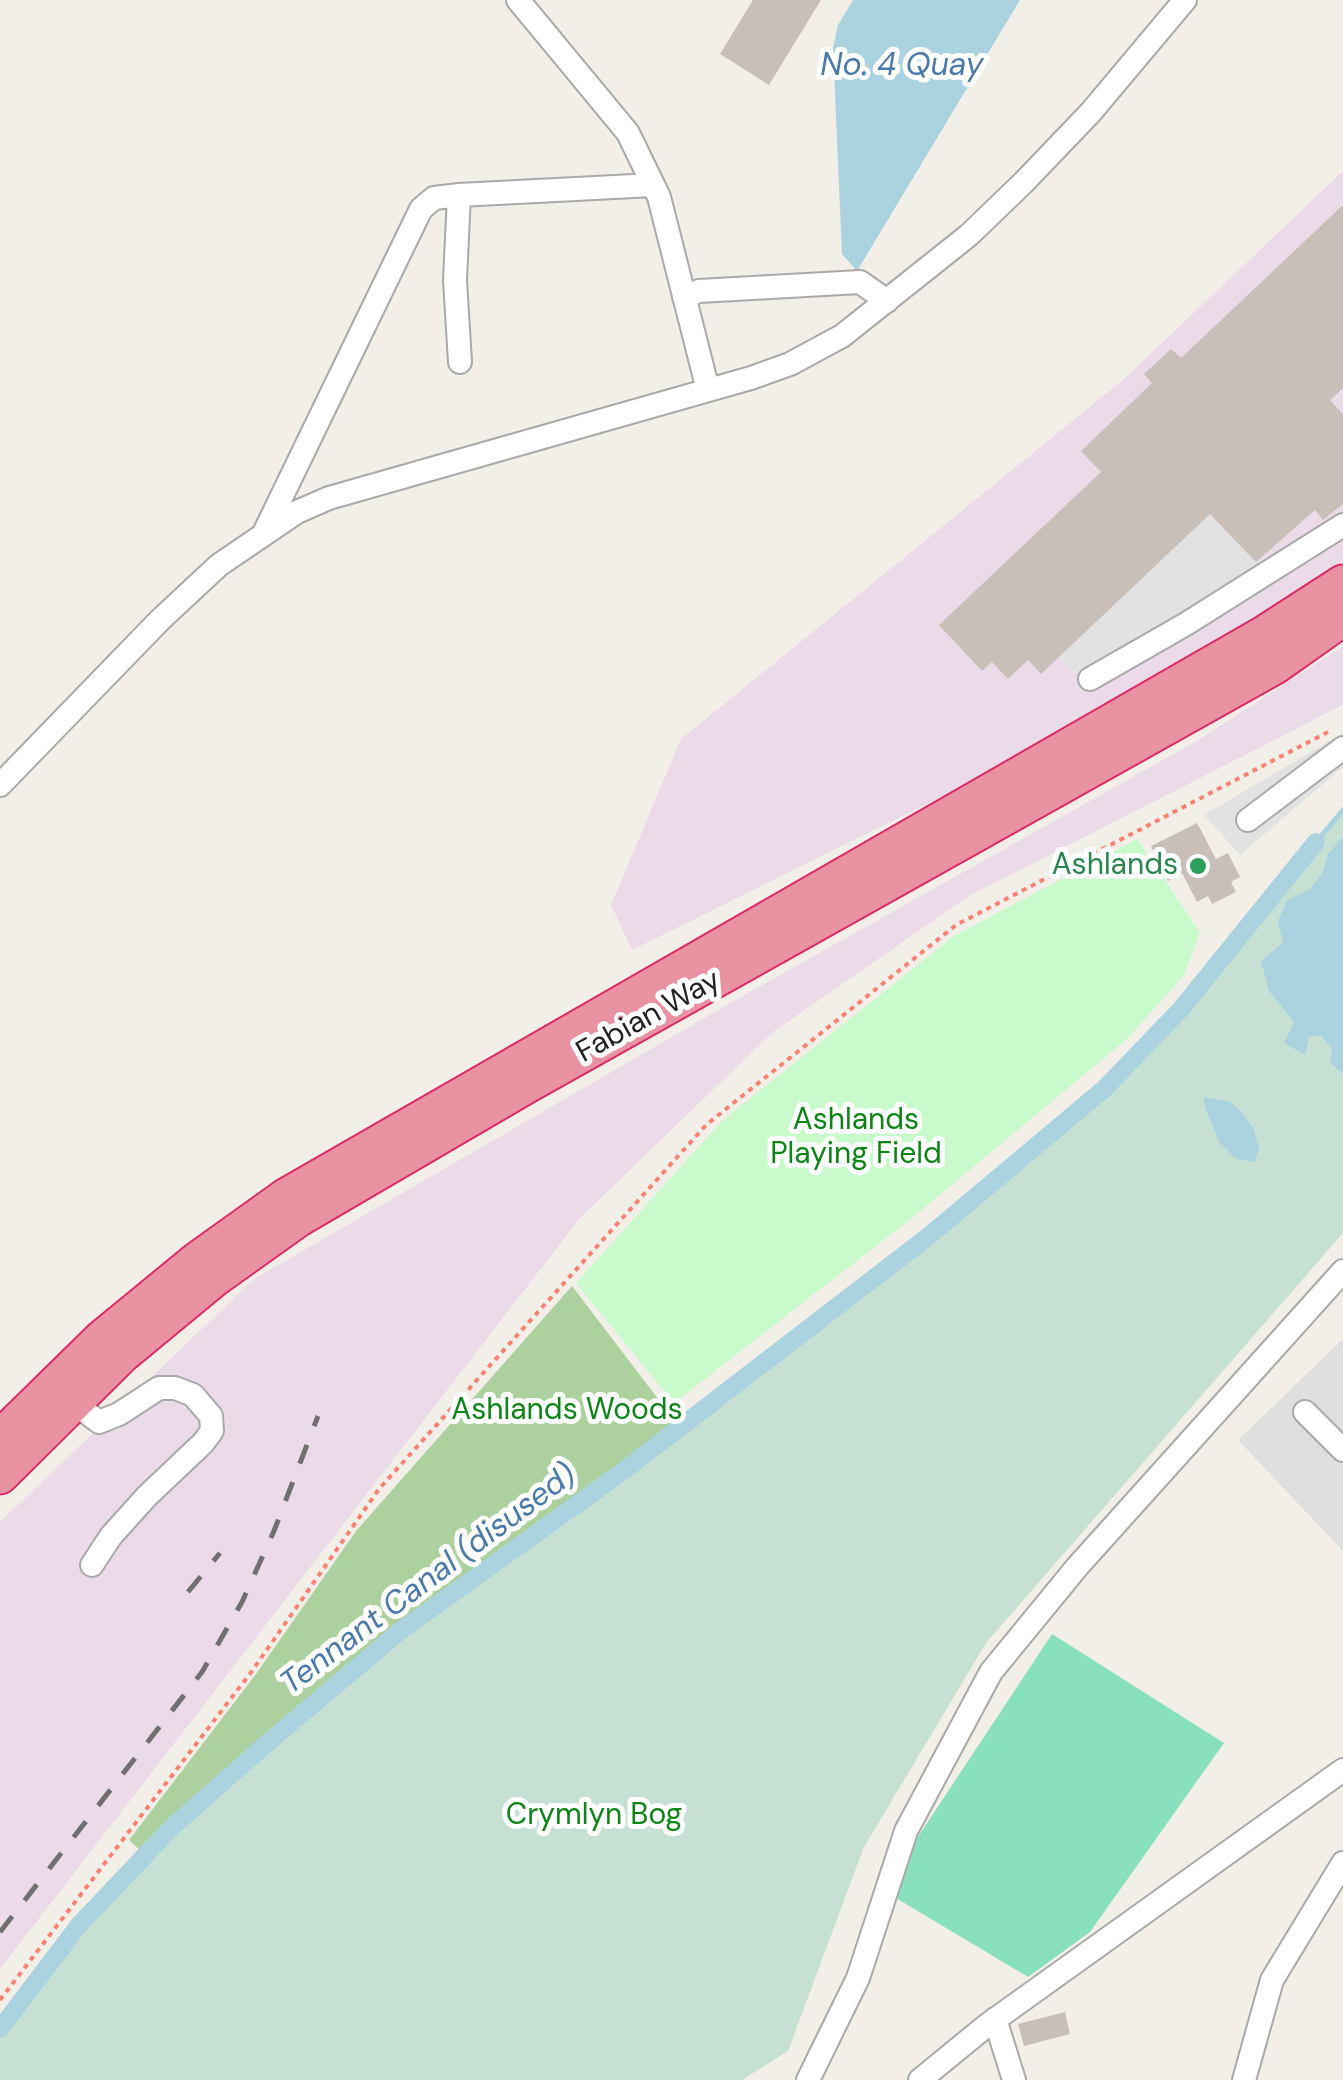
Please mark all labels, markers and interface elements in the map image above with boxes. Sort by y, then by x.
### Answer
water label: No. 4 Quay [820,48,984,86]
place label: Ashlands [1052,848,1178,884]
marker: Ashlands [1187,855,1209,877]
street label: Fabian Way [571,963,727,1071]
park label: Ashlands Playing Field [770,1103,942,1174]
park label: Ashlands Woods [451,1393,683,1429]
water label: Tennant Canal (disused) [274,1456,584,1704]
park label: Crymlyn Bog [506,1798,682,1834]

